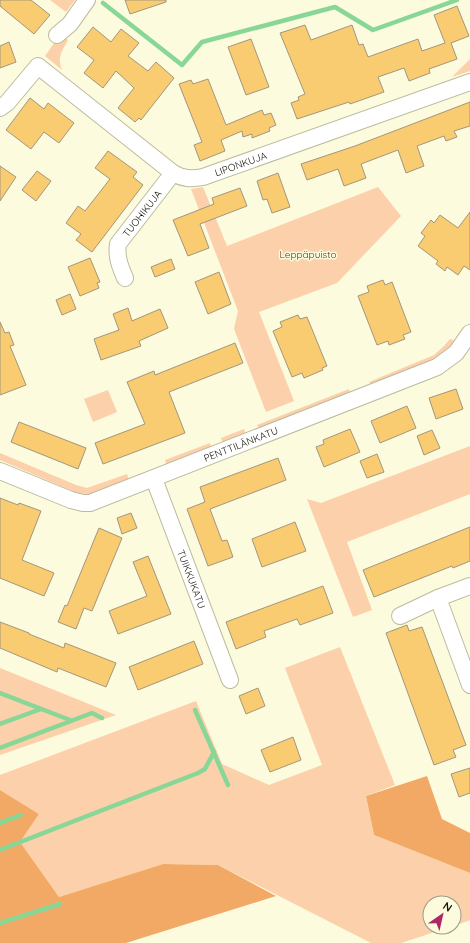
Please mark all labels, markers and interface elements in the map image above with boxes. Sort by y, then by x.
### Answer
street label: LIPONKUJA [213,148,269,179]
street label: TUOHIKUJA [119,187,164,240]
park label: Leppäpuisto [279,248,337,261]
street label: PENTTILÄNKATU [202,423,280,464]
street label: TUIKKUKATU [175,548,209,610]
north arrow [422,895,462,935]
text: N [440,899,455,915]

